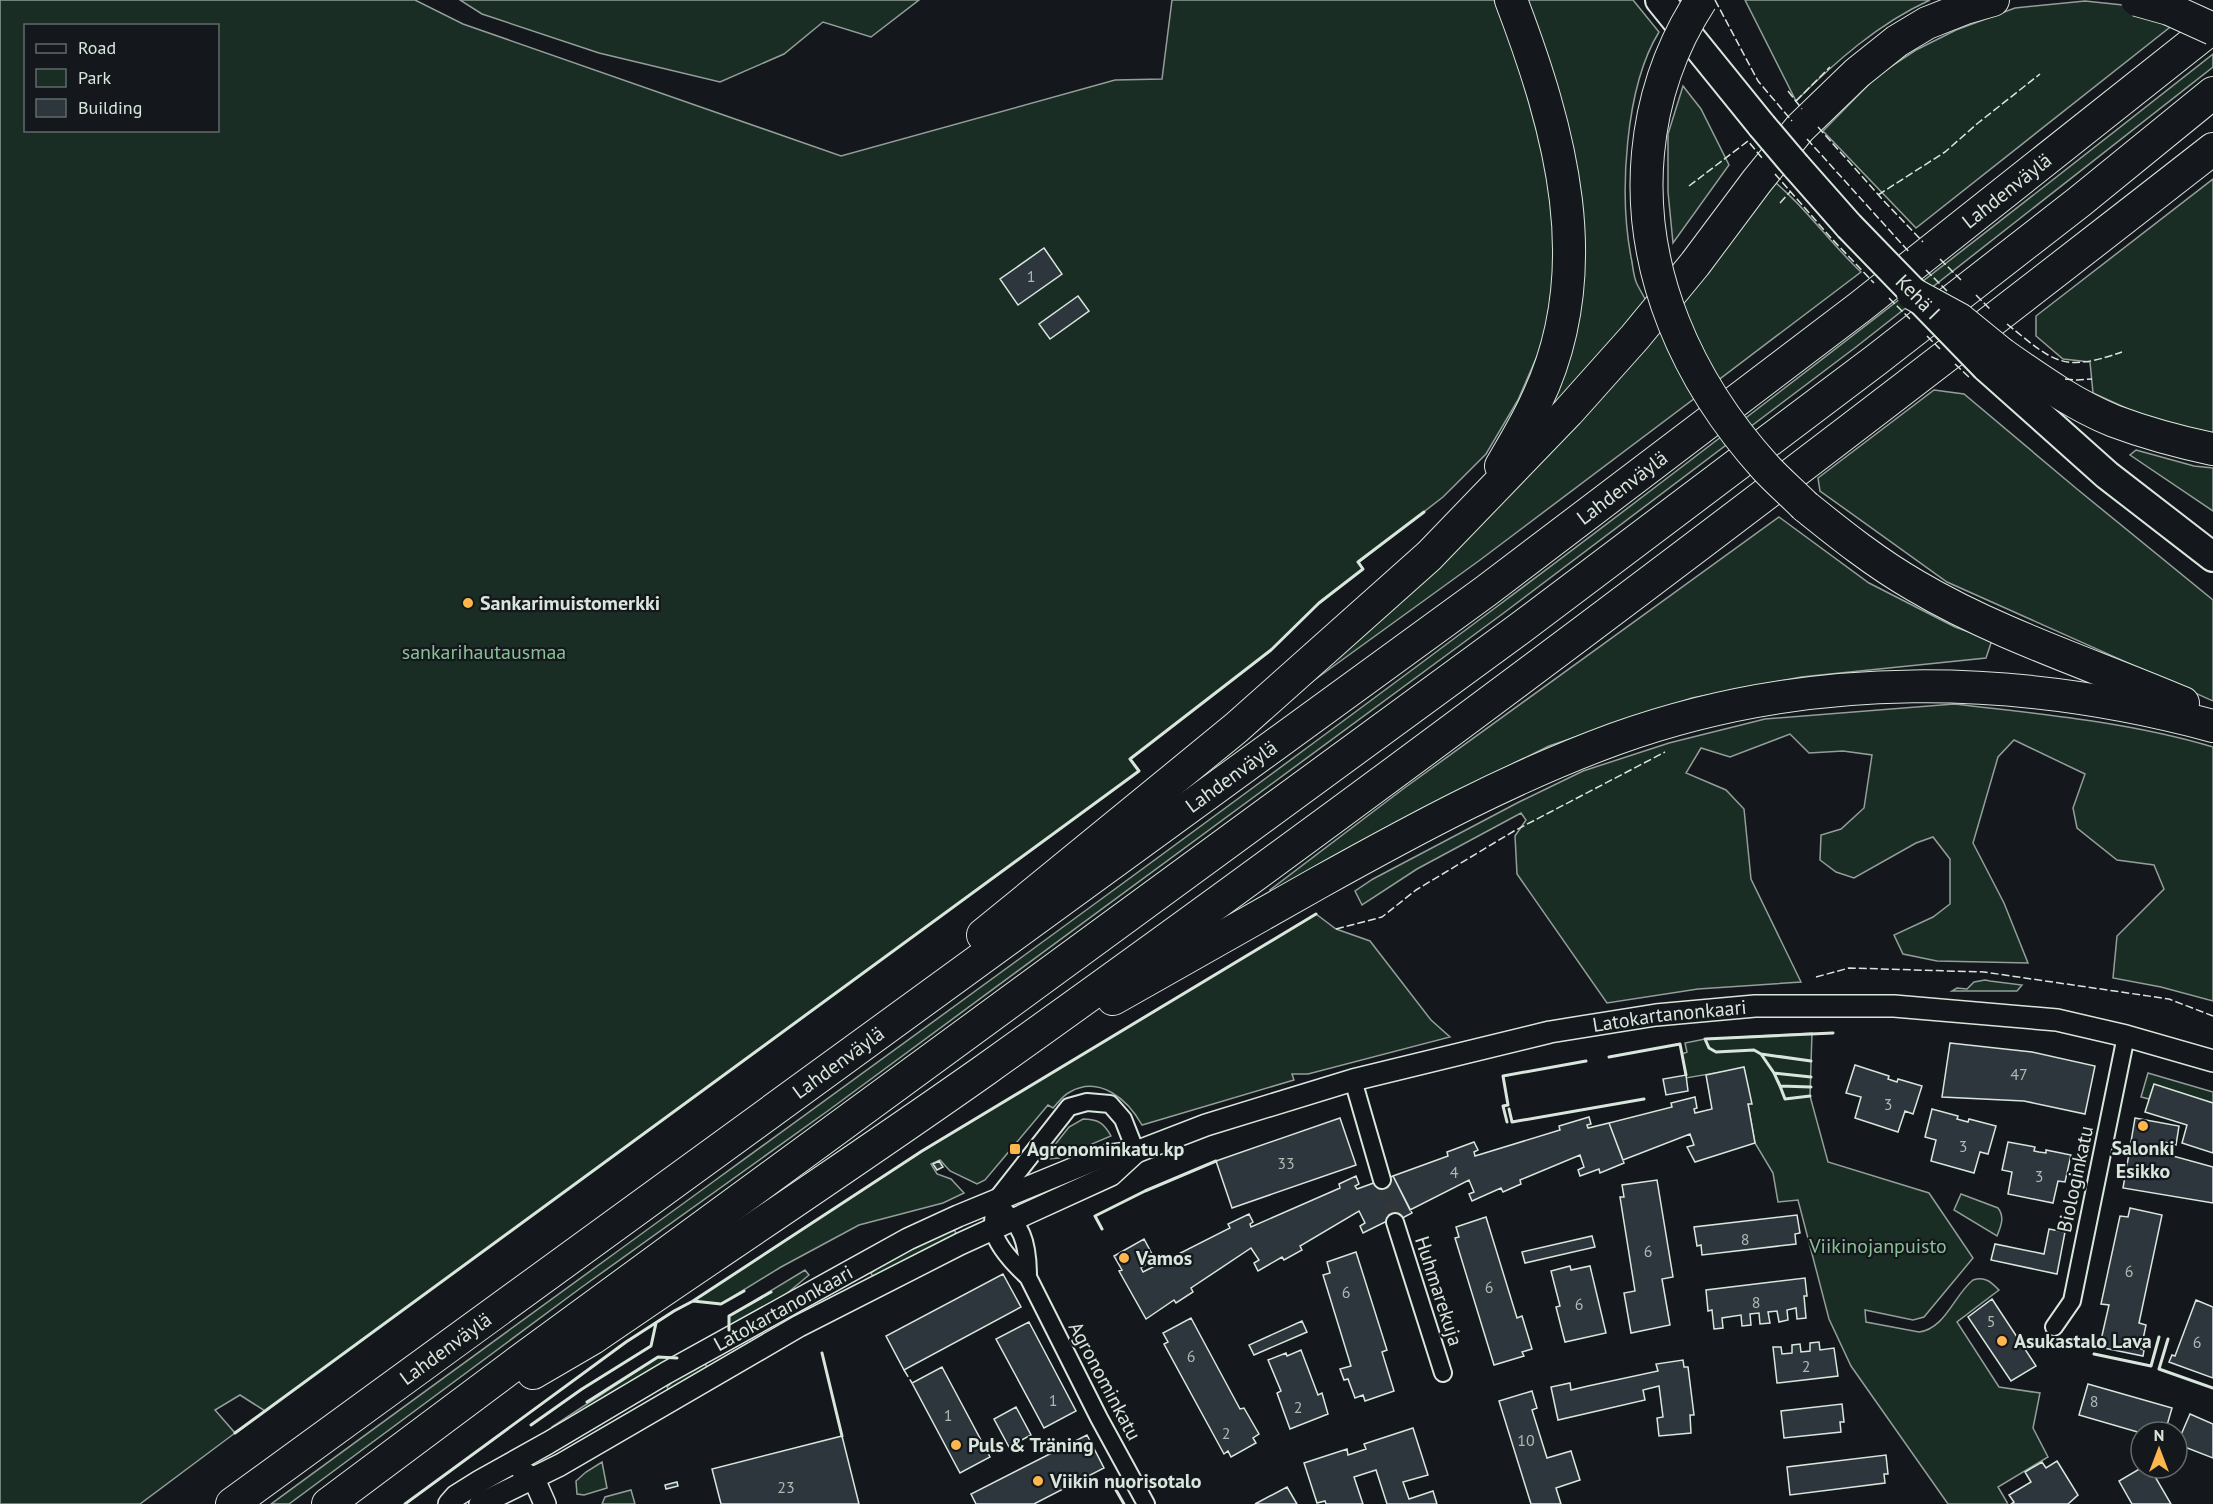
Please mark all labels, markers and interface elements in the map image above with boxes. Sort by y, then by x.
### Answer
legend [24,24,219,132]
text: Road [78,36,116,59]
text: Park [78,66,111,89]
text: Building [78,96,142,119]
street label: Lahdenväylä [1957,147,2057,234]
house number: 1 [1027,266,1035,286]
street label: Kehä I [1890,269,1946,325]
street label: Lahdenväylä [1571,445,1673,531]
place label: Sankarimuistomerkki [480,590,660,616]
marker: Sankarimuistomerkki [461,596,475,610]
park label: sankarihautausmaa [402,639,566,665]
street label: Lahdenväylä [1180,734,1282,819]
street label: Latokartanonkaari [1591,994,1748,1038]
street label: Lahdenväylä [787,1020,889,1105]
house number: 47 [2010,1064,2028,1084]
house number: 3 [1884,1094,1892,1114]
marker: Salonki Esikko [2136,1119,2150,1133]
street label: Biologinkatu [2051,1123,2099,1235]
place label: Salonki Esikko [2111,1135,2175,1184]
place label: Agronominkatu kp [1027,1136,1185,1162]
house number: 3 [1959,1136,1967,1156]
marker: Agronominkatu kp [1008,1142,1022,1156]
house number: 33 [1277,1153,1295,1173]
house number: 4 [1450,1162,1459,1182]
house number: 3 [2035,1166,2043,1186]
house number: 8 [1741,1229,1749,1249]
street label: Huhmarekuja [1409,1233,1469,1349]
park label: Viikinojanpuisto [1808,1233,1947,1259]
house number: 6 [1644,1241,1652,1261]
place label: Vamos [1135,1245,1192,1271]
marker: Vamos [1117,1251,1131,1265]
street label: Latokartanonkaari [709,1259,857,1357]
house number: 6 [2125,1261,2133,1281]
house number: 6 [1485,1277,1493,1297]
house number: 6 [1342,1282,1350,1302]
house number: 8 [1752,1292,1760,1312]
house number: 6 [1575,1294,1583,1314]
street label: Lahdenväylä [394,1307,496,1391]
house number: 5 [1987,1311,1995,1331]
street label: Agronominkatu [1063,1317,1147,1445]
place label: Asukastalo Lava [2014,1328,2152,1354]
house number: 6 [2193,1332,2201,1352]
marker: Asukastalo Lava [1995,1334,2009,1348]
house number: 6 [1187,1346,1195,1366]
house number: 2 [1802,1356,1810,1376]
house number: 1 [1049,1390,1057,1410]
house number: 8 [2090,1391,2098,1411]
house number: 2 [1294,1397,1302,1417]
house number: 1 [944,1405,952,1425]
north arrow [2129,1420,2189,1480]
house number: 2 [1222,1423,1230,1443]
text: N [2154,1425,2164,1445]
house number: 10 [1517,1430,1535,1450]
place label: Puls & Träning [968,1432,1094,1458]
marker: Puls & Träning [949,1438,963,1452]
place label: Viikin nuorisotalo [1049,1468,1202,1494]
marker: Viikin nuorisotalo [1031,1474,1045,1488]
house number: 23 [777,1477,795,1497]

